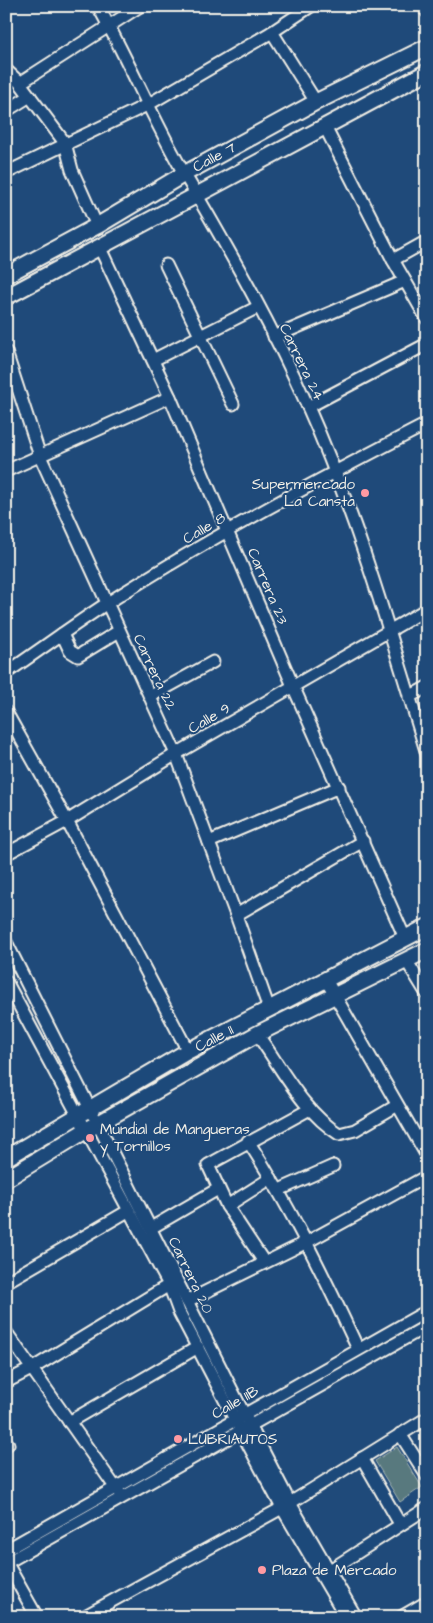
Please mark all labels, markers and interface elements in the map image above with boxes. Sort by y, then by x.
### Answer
street label: Calle 7 [189,137,240,178]
street label: Carrera 24 [274,320,329,404]
place label: Supermercado La Cansta [252,474,356,512]
marker: Supermercado La Cansta [359,487,371,499]
street label: Calle 8 [179,507,230,549]
street label: Carrera 23 [242,545,293,628]
street label: Carrera 22 [128,631,182,714]
street label: Calle 9 [184,698,234,739]
street label: Calle 11 [191,1020,237,1057]
place label: Mundial de Mangueras y Tornillos [100,1119,250,1158]
marker: Mundial de Mangueras y Tornillos [84,1132,96,1144]
street label: Carrera 20 [163,1233,218,1318]
street label: Calle 11B [208,1380,263,1424]
place label: LUBRIAUTOS [188,1429,278,1450]
marker: LUBRIAUTOS [172,1433,184,1445]
place label: Plaza de Mercado [272,1560,397,1581]
marker: Plaza de Mercado [256,1564,268,1576]

